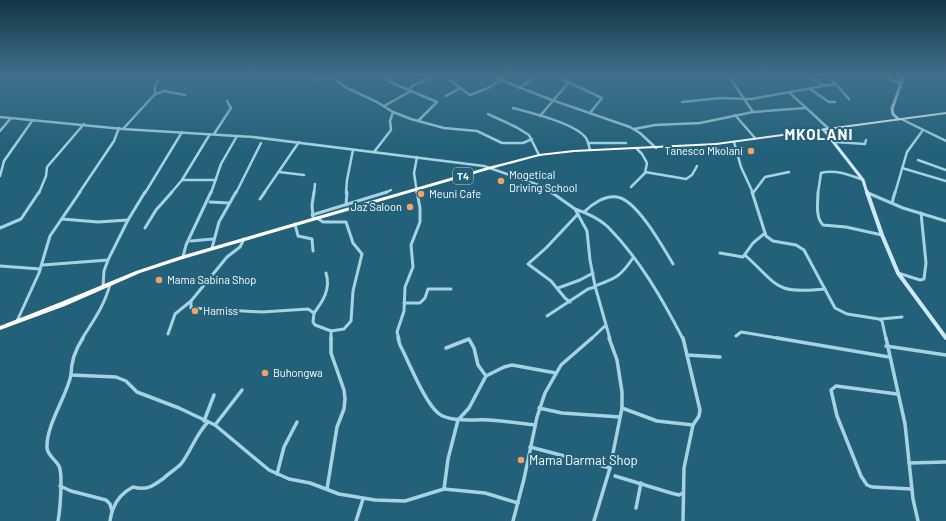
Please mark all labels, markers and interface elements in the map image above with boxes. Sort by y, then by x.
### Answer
district label: MKOLANI [785,125,853,143]
place label: Tanesco Mkolani [664,144,743,157]
marker: Tanesco Mkolani [746,146,756,156]
road number: T4 [453,168,473,184]
place label: Mogetical Driving School [509,168,577,194]
marker: Mogetical Driving School [496,176,506,186]
place label: Meuni Cafe [429,187,481,200]
marker: Meuni Cafe [416,189,426,199]
place label: Jaz Saloon [350,200,402,213]
marker: Jaz Saloon [405,202,415,212]
place label: Mama Sabina Shop [167,273,256,286]
marker: Mama Sabina Shop [154,275,164,285]
place label: Hamiss [203,304,238,317]
marker: Hamiss [190,306,200,316]
place label: Buhongwa [273,366,323,379]
marker: Buhongwa [260,368,270,378]
place label: Mama Darmat Shop [529,452,638,468]
marker: Mama Darmat Shop [516,455,526,465]

